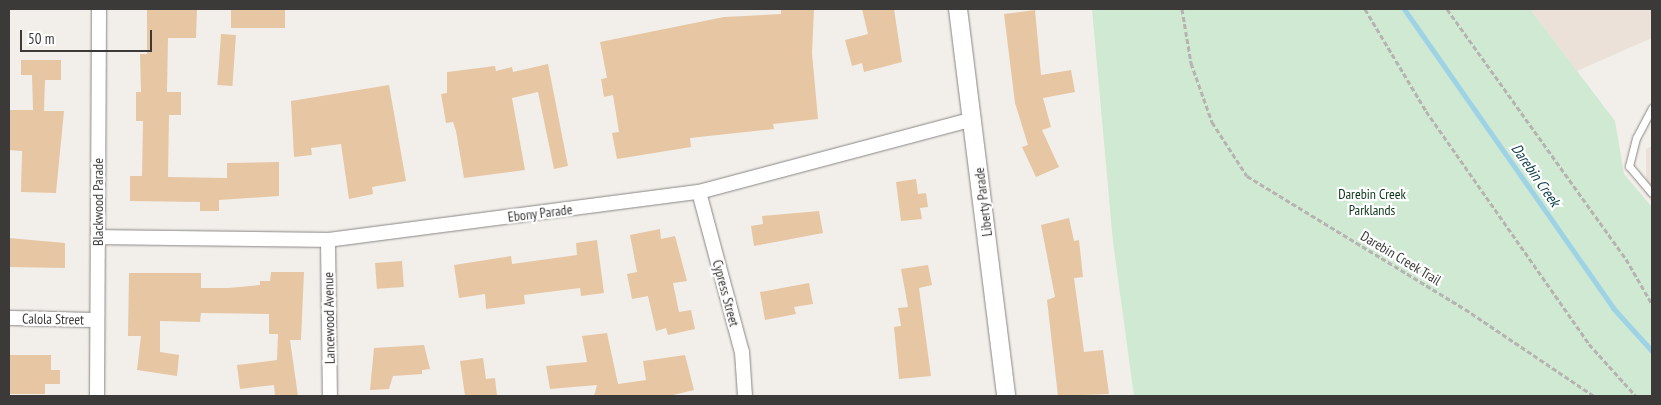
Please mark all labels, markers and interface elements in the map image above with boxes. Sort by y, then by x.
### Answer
scale bar [22,20,155,52]
text: 50 m [28,29,54,48]
water label: Darebin Creek [1508,140,1564,210]
street label: Blackwood Parade [90,158,106,246]
street label: Liberty Parade [970,166,996,238]
park label: Darebin Creek Parklands [1338,186,1406,218]
street label: Ebony Parade [507,201,573,225]
street label: Darebin Creek Trail [1357,227,1445,289]
street label: Cypress Street [709,258,743,328]
street label: Lancewood Avenue [320,272,338,364]
street label: Calola Street [22,310,84,328]

